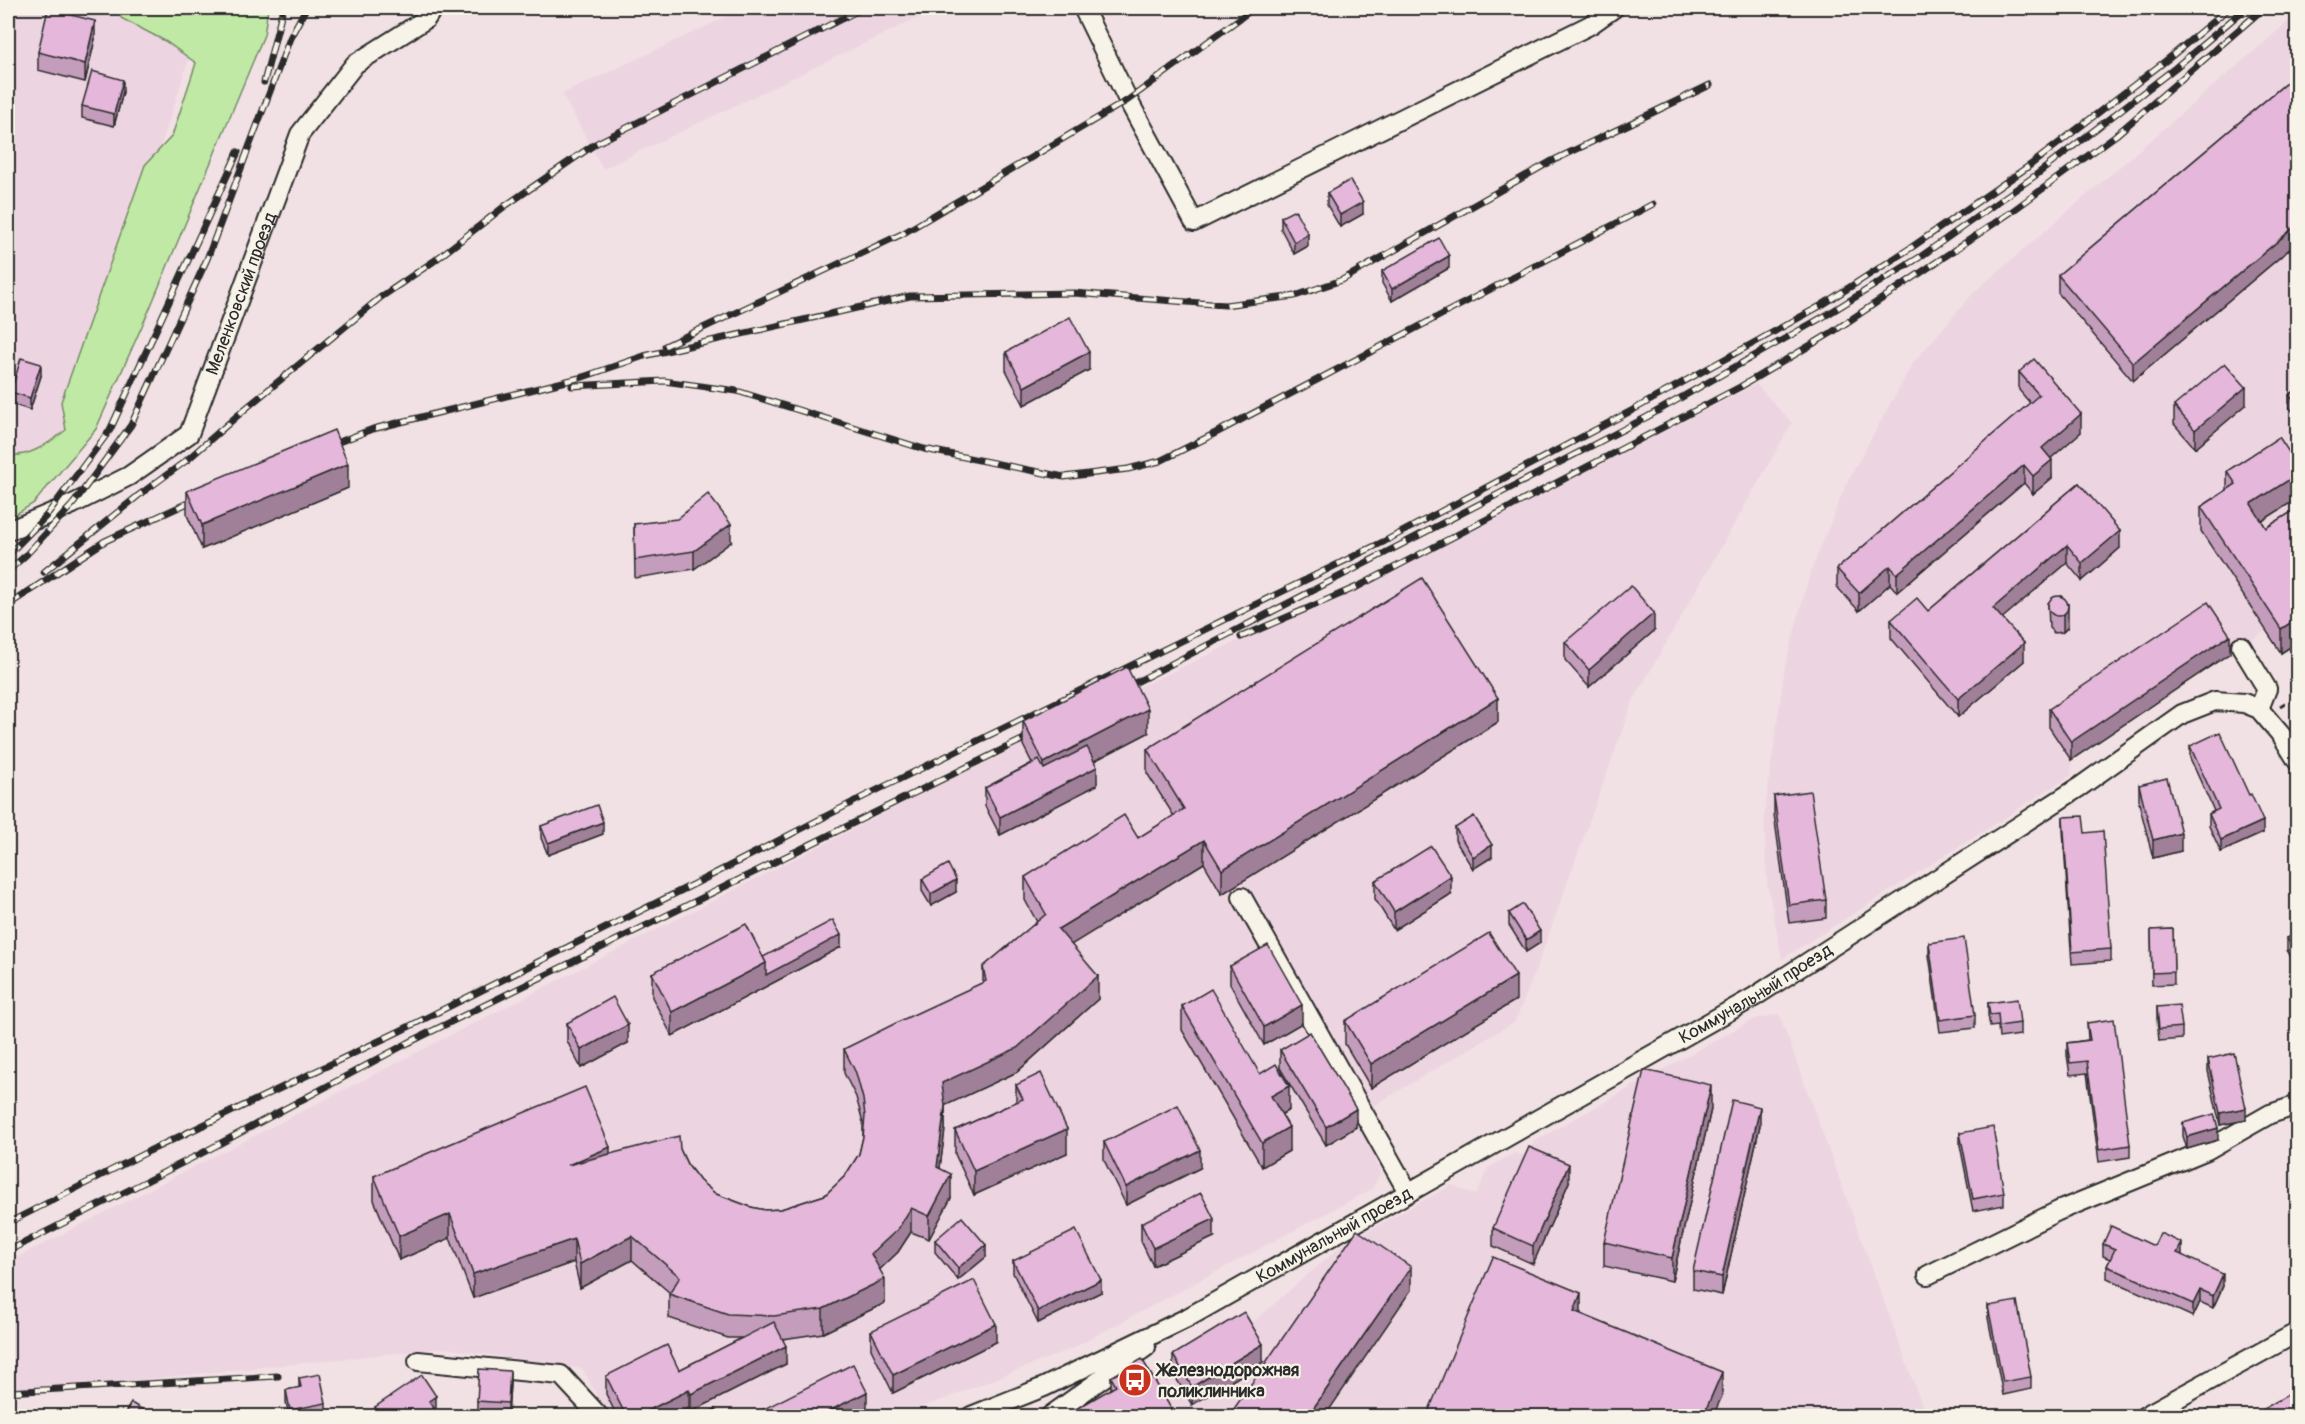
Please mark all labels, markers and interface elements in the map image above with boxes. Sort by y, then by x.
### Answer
street label: Меленковский проезд [201,209,282,378]
street label: Коммунальный проезд [1675,938,1837,1049]
street label: Коммунальный проезд [1252,1182,1416,1289]
place label: Железнодорожная поликлинника [1155,1359,1299,1403]
bus stop icon: Железнодорожная поликлинника [1117,1362,1153,1398]

